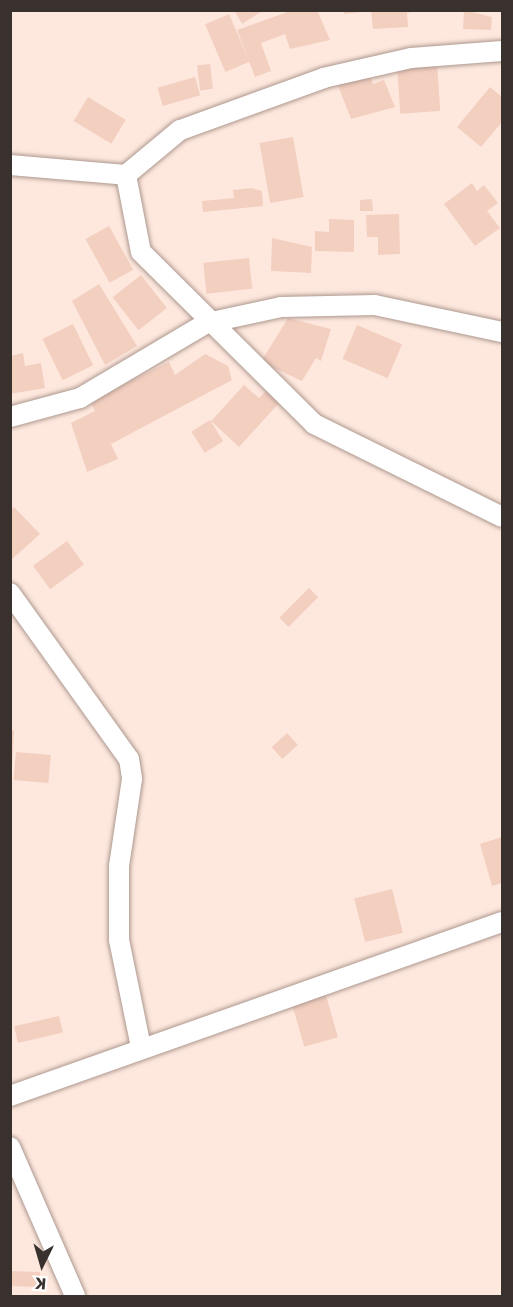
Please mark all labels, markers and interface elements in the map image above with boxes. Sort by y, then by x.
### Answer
north arrow [12,1235,72,1295]
text: K [34,1271,47,1295]

